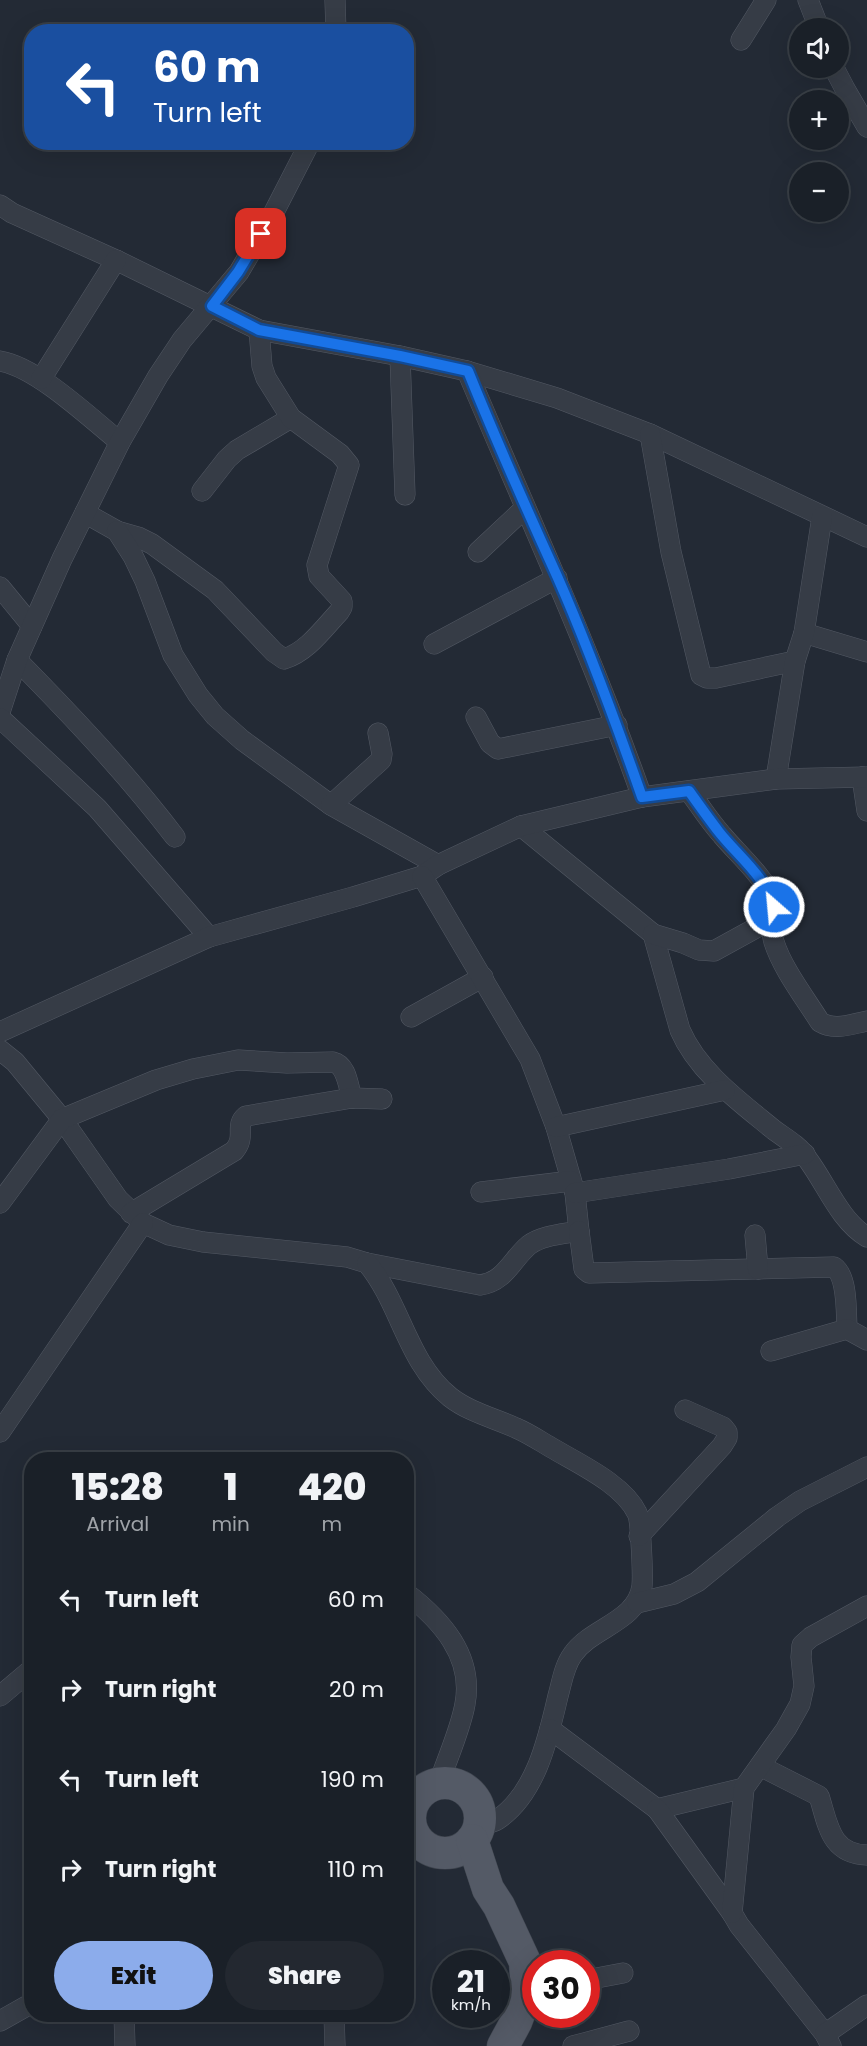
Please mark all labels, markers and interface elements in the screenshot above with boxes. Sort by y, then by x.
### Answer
map controls [789,18,849,222]
button: sound [789,18,849,78]
text: 60 m [153,38,261,97]
icon: left [54,48,132,126]
button: + [789,90,849,150]
text: Turn left [153,94,262,131]
button: − [789,162,849,222]
pin [235,208,286,259]
icon: arrive [244,217,277,250]
position arrow [742,875,806,939]
text: 15:28 [72,1462,164,1513]
text: 1 [224,1462,238,1513]
text: 420 [297,1462,366,1513]
text: Arrival [86,1510,149,1538]
text: min [212,1510,250,1538]
text: m [322,1510,342,1538]
icon: left [54,1583,87,1616]
text: Turn left [105,1584,199,1615]
text: 60 m [328,1584,384,1615]
icon: right [54,1673,87,1706]
text: Turn right [105,1674,216,1705]
text: 20 m [329,1674,384,1705]
icon: left [54,1763,87,1796]
text: Turn left [105,1764,199,1795]
text: 190 m [321,1764,384,1795]
icon: right [54,1853,87,1886]
text: Turn right [105,1854,216,1885]
text: 110 m [328,1854,384,1885]
button: Exit [54,1941,213,2010]
button: Share [225,1941,384,2010]
speed limit sign: 30 [522,1950,600,2028]
text: 21 [457,1960,485,2003]
text: km/h [451,1994,491,2015]

